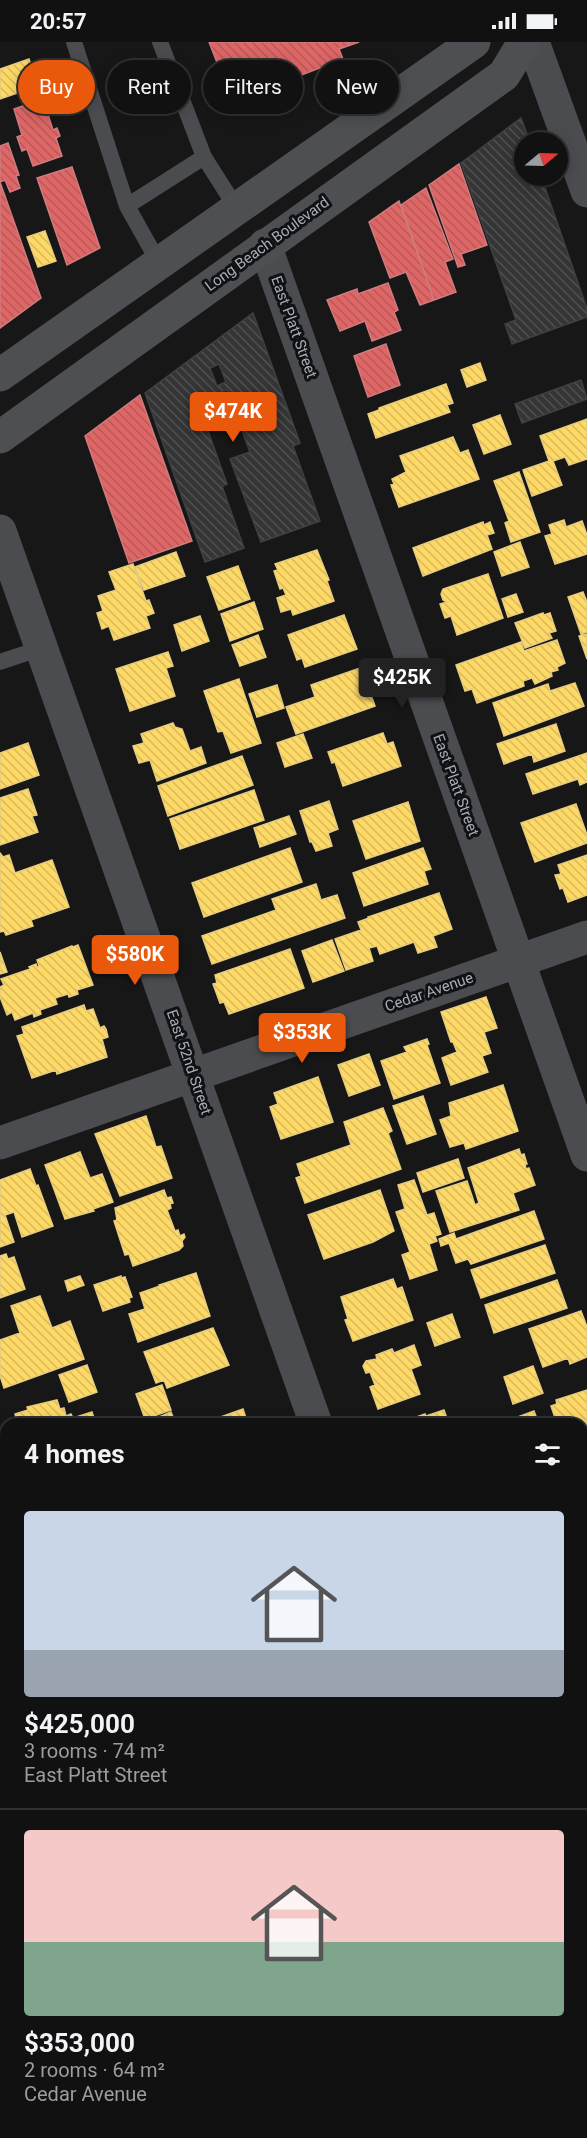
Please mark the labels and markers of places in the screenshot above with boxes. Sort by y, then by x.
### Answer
pin: $474K [191,392,275,443]
pin: $425K [360,658,444,709]
pin: $580K [93,935,177,986]
pin: $353K [260,1013,344,1064]

